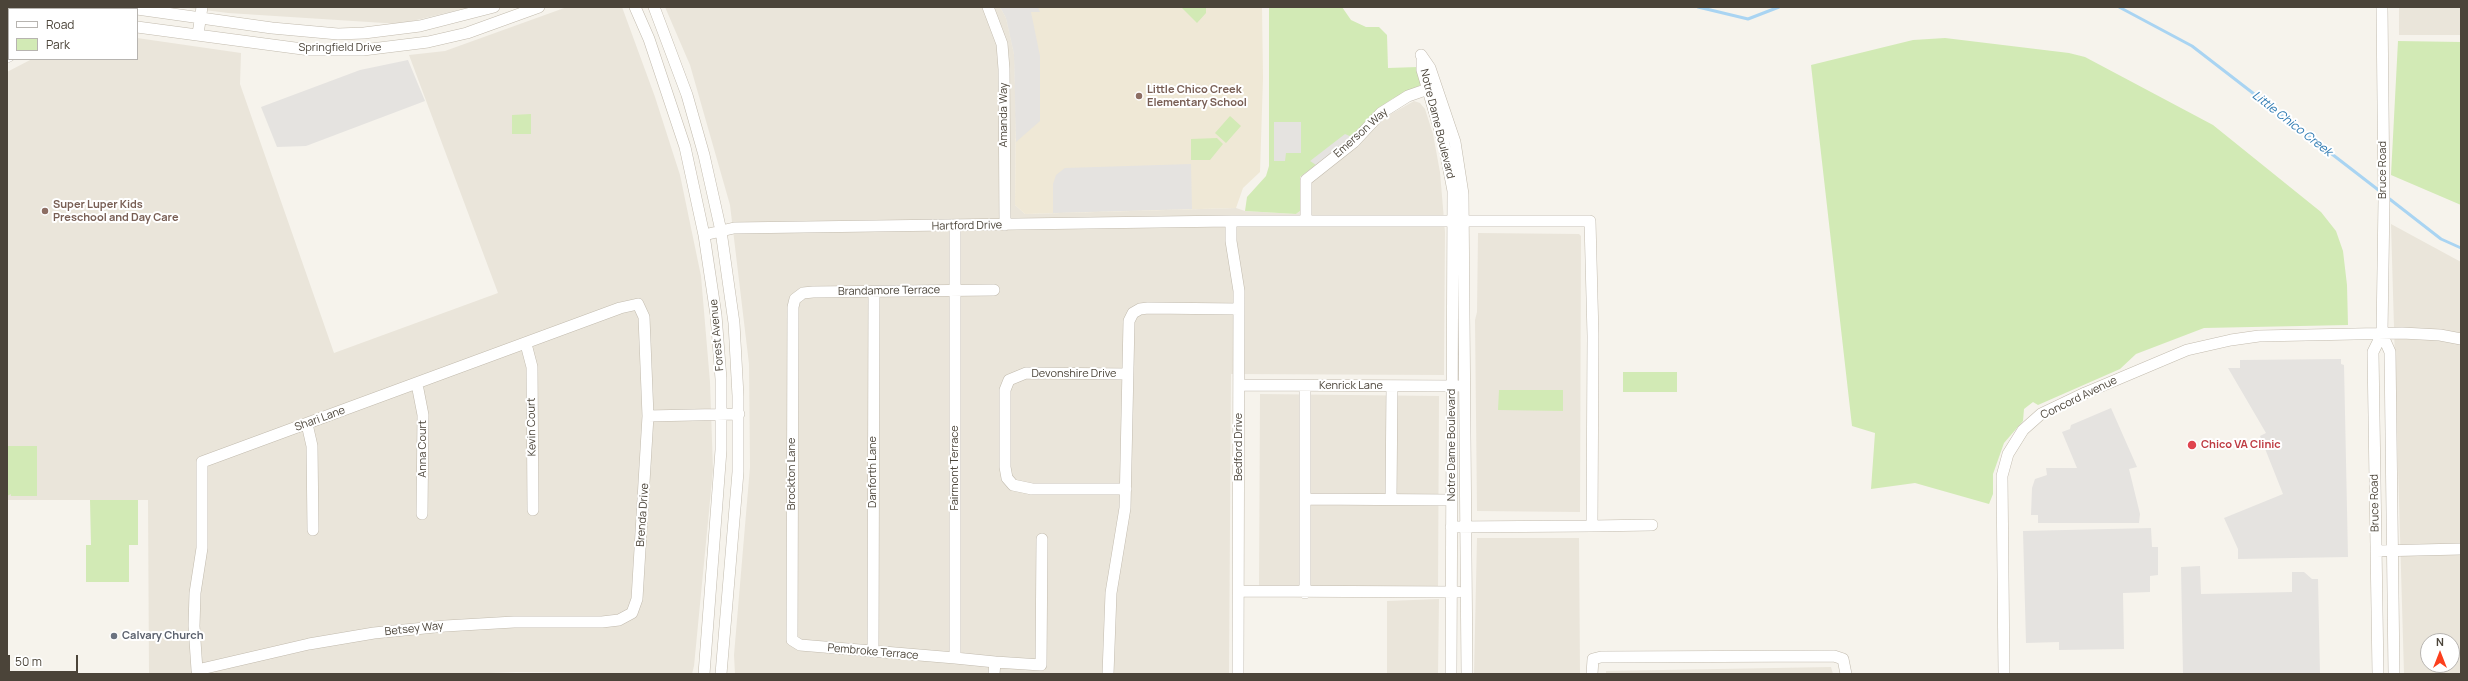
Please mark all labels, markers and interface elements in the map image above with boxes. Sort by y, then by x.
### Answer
legend [8,8,138,60]
text: Road [46,16,74,33]
text: Park [46,36,70,53]
street label: Springfield Drive [299,41,381,55]
street label: Notre Dame Boulevard [1417,68,1457,180]
street label: Amanda Way [997,82,1011,148]
place label: Little Chico Creek Elementary School [1147,83,1247,109]
water label: Little Chico Creek [2249,88,2335,160]
marker: Little Chico Creek Elementary School [1134,91,1144,101]
street label: Emerson Way [1331,105,1391,161]
street label: Bruce Road [2376,141,2390,199]
place label: Super Luper Kids Preschool and Day Care [53,198,179,224]
marker: Super Luper Kids Preschool and Day Care [40,206,50,216]
street label: Hartford Drive [932,219,1002,233]
street label: Brandamore Terrace [838,284,940,298]
street label: Forest Avenue [707,298,727,372]
street label: Devonshire Drive [1031,367,1117,381]
street label: Concord Avenue [2039,374,2119,422]
street label: Kenrick Lane [1319,379,1383,393]
street label: Notre Dame Boulevard [1445,389,1459,501]
street label: Kevin Court [525,398,539,456]
street label: Shari Lane [293,404,347,434]
street label: Bedford Drive [1232,413,1246,481]
street label: Anna Court [416,420,430,478]
street label: Fairmont Terrace [948,425,962,511]
street label: Danforth Lane [866,436,880,508]
street label: Brockton Lane [785,438,799,510]
place label: Chico VA Clinic [2201,438,2281,452]
marker: Chico VA Clinic [2186,439,2198,451]
street label: Bruce Road [2368,474,2382,532]
street label: Brenda Drive [634,483,652,547]
street label: Betsey Way [384,619,444,639]
place label: Calvary Church [122,629,204,643]
marker: Calvary Church [109,631,119,641]
north arrow [2420,633,2460,673]
text: N [2436,634,2444,649]
street label: Pembroke Terrace [827,641,919,663]
scale bar [10,647,80,673]
text: 50 m [15,653,42,670]

